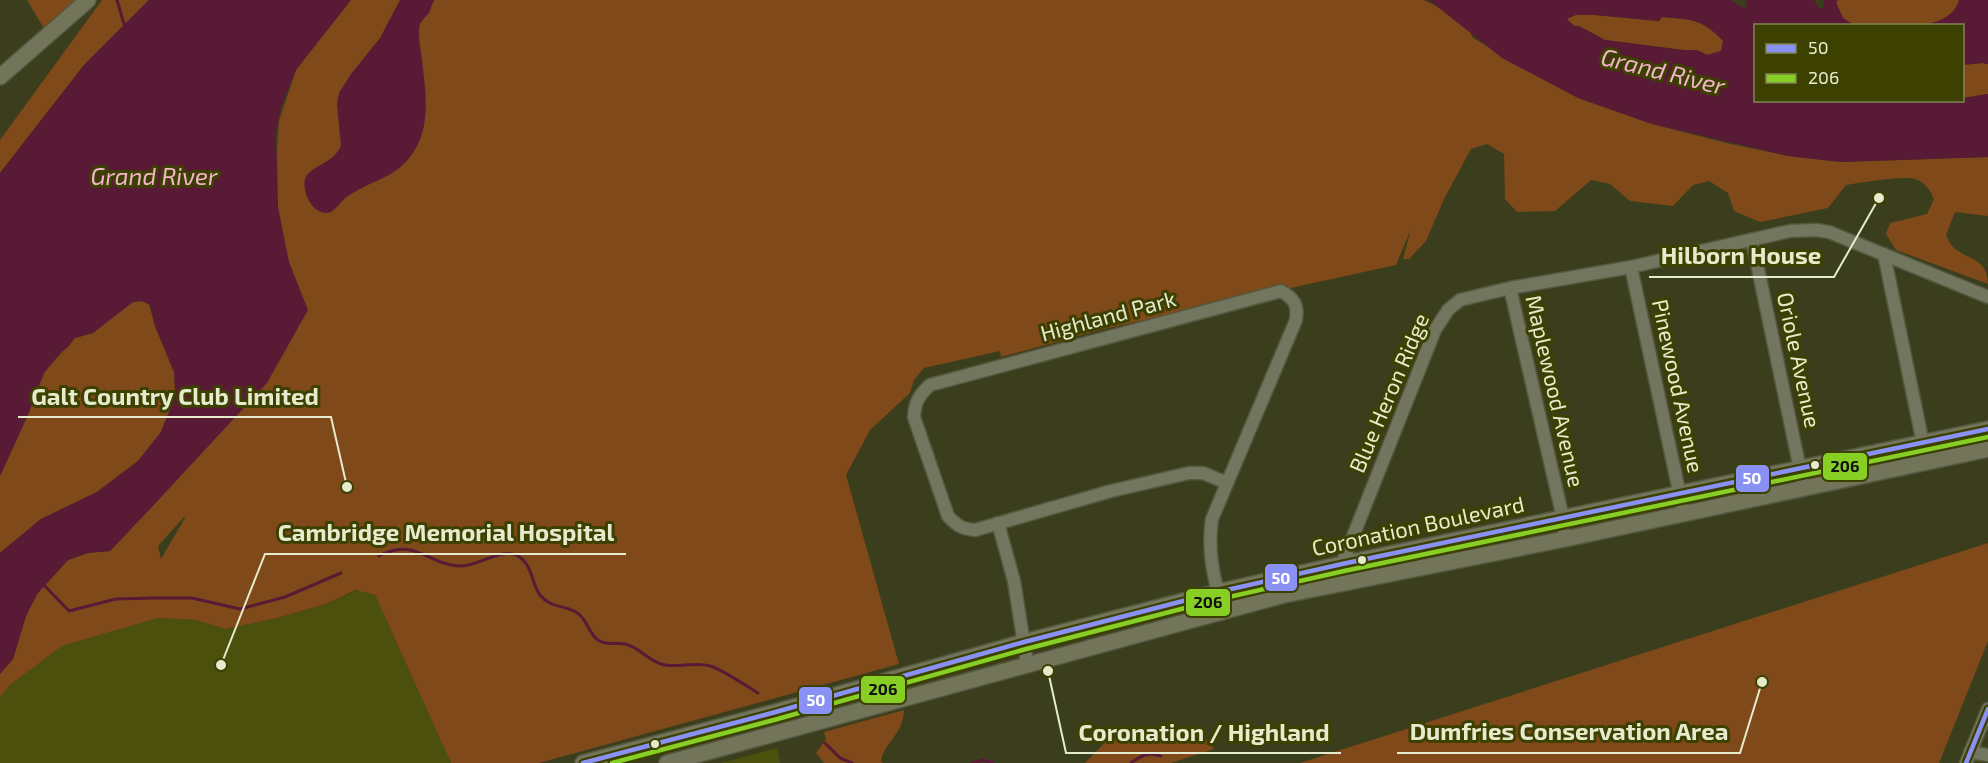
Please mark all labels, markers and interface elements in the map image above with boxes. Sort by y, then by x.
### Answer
legend [1754,24,1964,102]
text: 50 [1808,36,1829,58]
water label: Grand River [1598,41,1729,100]
text: 206 [1808,66,1839,88]
water label: Grand River [91,161,218,190]
callout: Hilborn House [1649,235,1834,277]
text: Hilborn House [1661,240,1821,269]
street label: Highland Park [1037,284,1178,346]
street label: Oriole Avenue [1773,290,1827,430]
street label: Maplewood Avenue [1521,292,1591,489]
street label: Pinewood Avenue [1648,297,1710,475]
street label: Blue Heron Ridge [1343,309,1433,476]
callout: Galt Country Club Limited [18,375,331,417]
text: Galt Country Club Limited [31,381,319,410]
line badge: 206 [1822,452,1868,481]
text: 206 [1831,456,1859,475]
unlabelled marker [1809,459,1821,471]
line badge: 50 [1735,464,1770,493]
text: 50 [1743,468,1761,487]
street label: Coronation Boulevard [1309,490,1527,560]
callout: Cambridge Memorial Hospital [265,512,626,554]
text: Cambridge Memorial Hospital [278,517,614,546]
unlabelled marker [1356,554,1368,566]
line badge: 50 [1264,563,1298,592]
text: 50 [1272,568,1290,587]
line badge: 206 [1185,588,1231,617]
text: 206 [1194,592,1222,611]
line badge: 206 [860,675,906,704]
text: 206 [869,679,897,698]
line badge: 50 [798,686,833,715]
text: 50 [807,690,825,709]
callout: Coronation / Highland [1066,711,1341,753]
callout: Dumfries Conservation Area [1397,711,1740,753]
text: Dumfries Conservation Area [1410,716,1728,745]
text: Coronation / Highland [1078,717,1330,746]
unlabelled marker [649,738,661,750]

